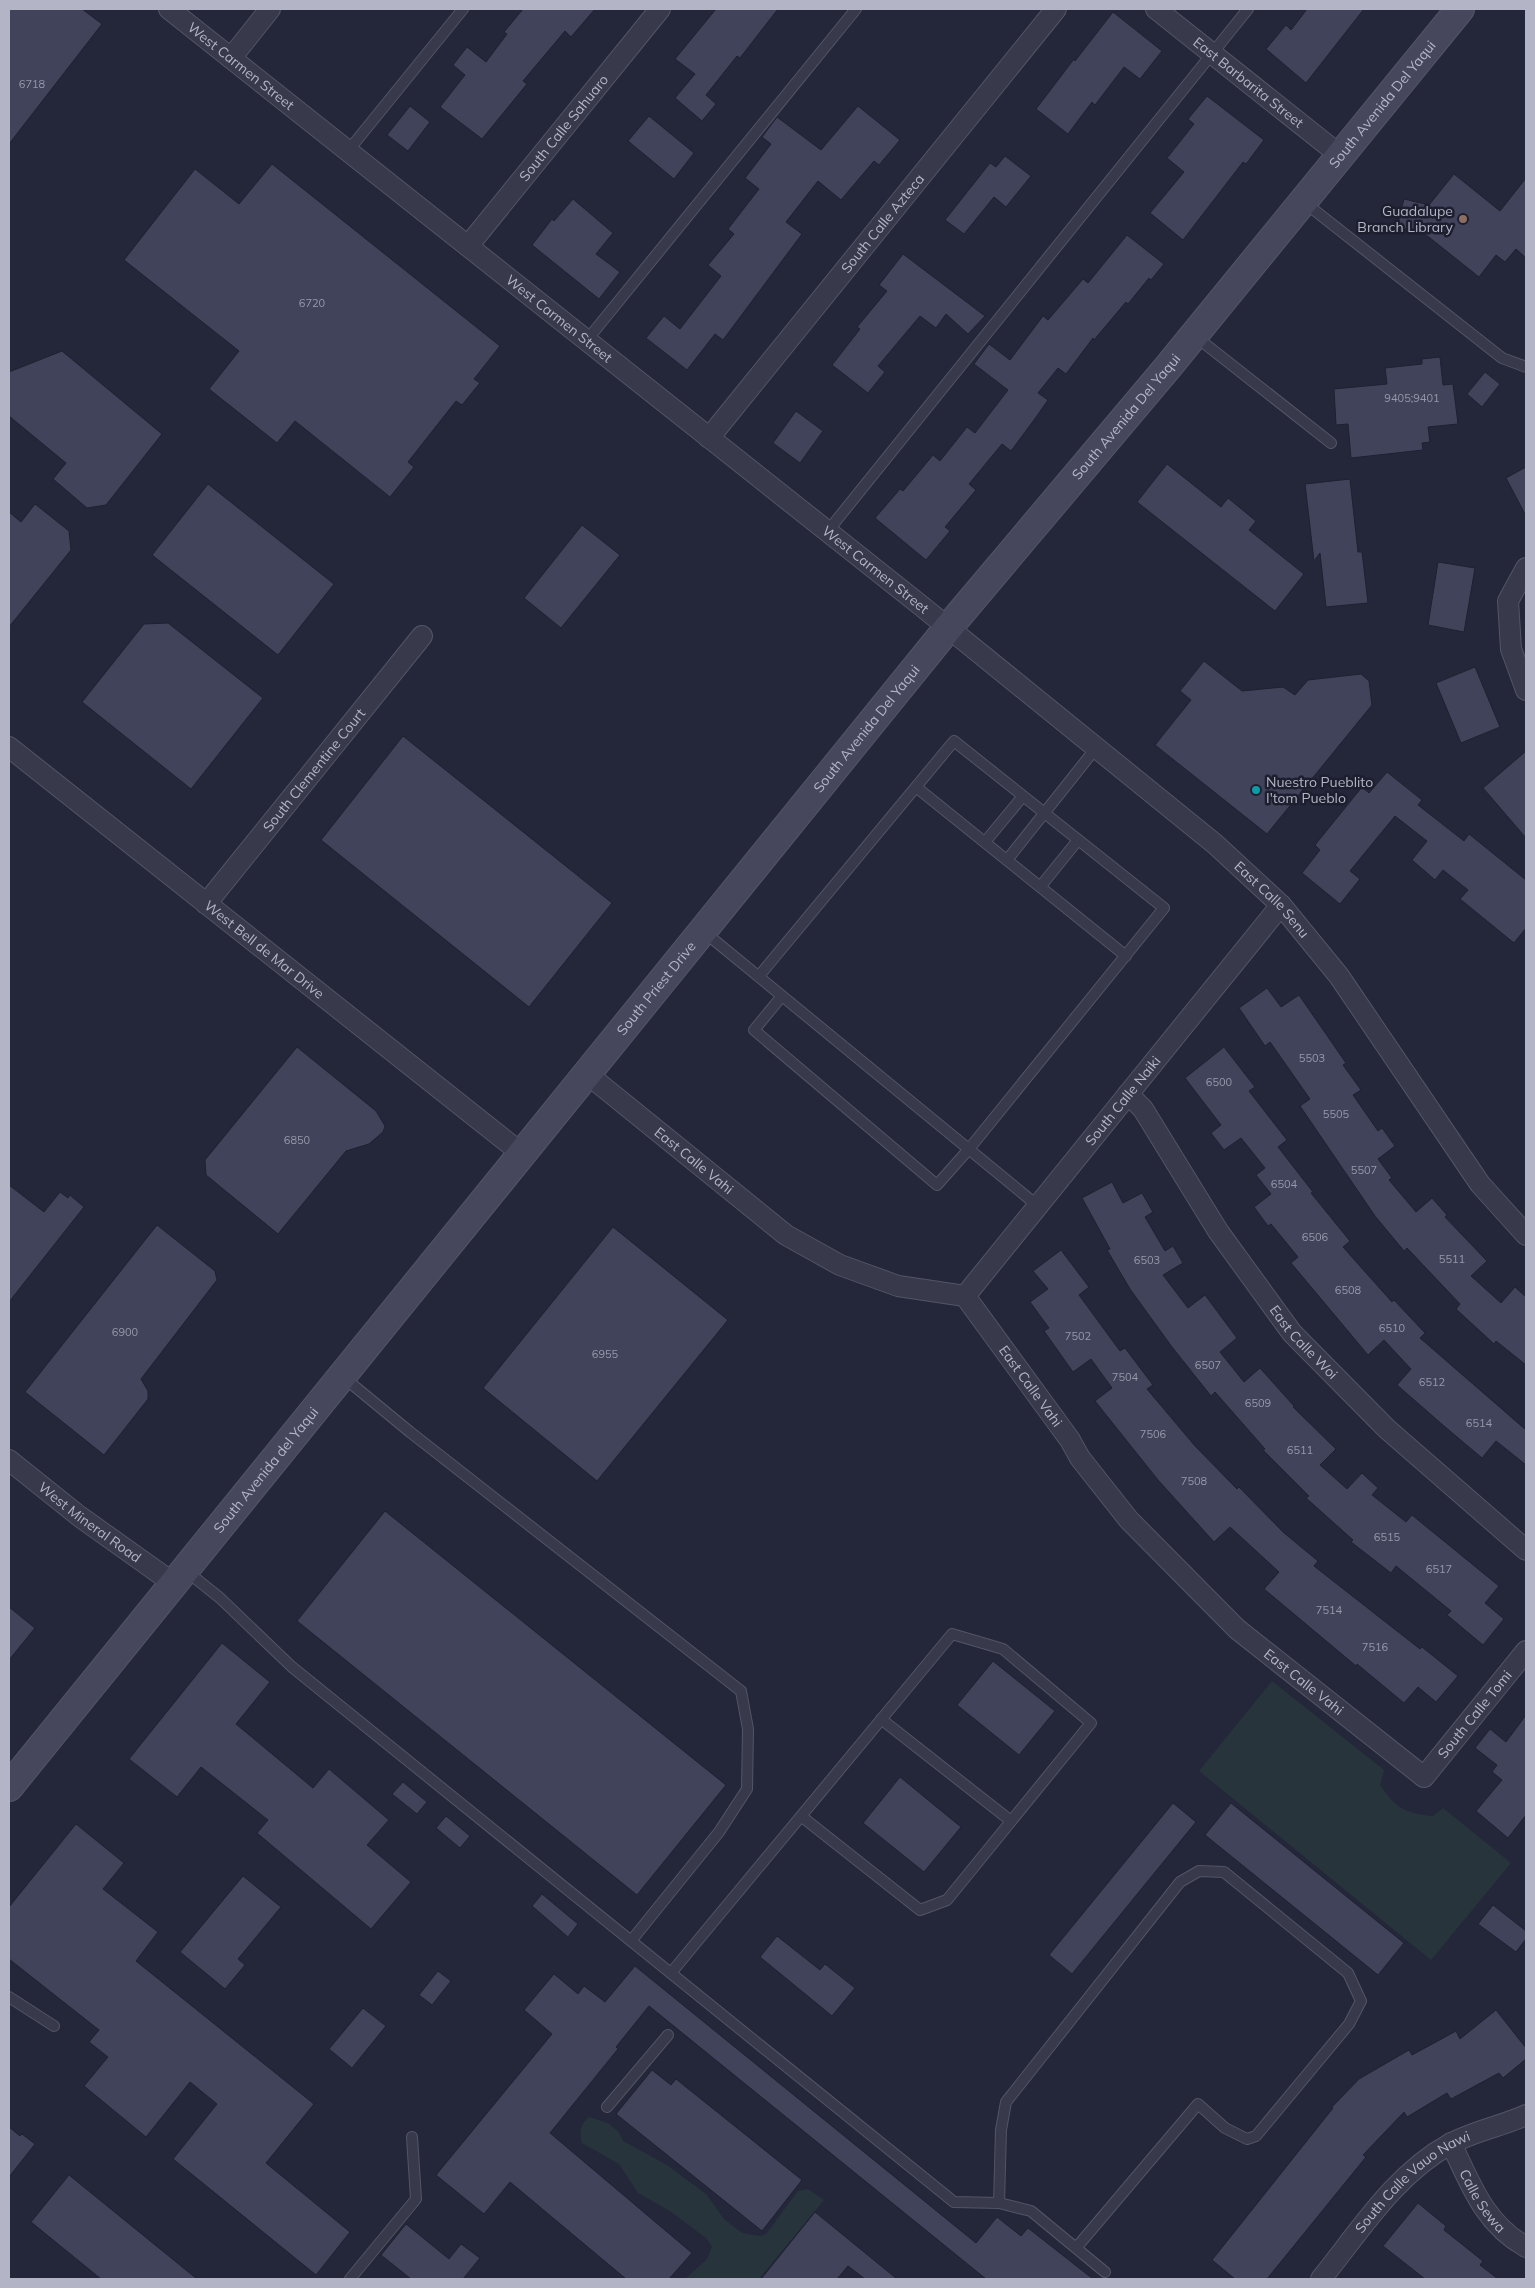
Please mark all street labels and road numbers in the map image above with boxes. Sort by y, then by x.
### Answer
street label: West Carmen Street [184,18,298,114]
street label: East Barbarita Street [1190,33,1307,132]
street label: South Avenida Del Yaqui [1325,37,1440,172]
street label: South Calle Sahuaro [515,71,612,185]
street label: South Calle Azteca [837,170,928,277]
street label: West Carmen Street [502,271,616,366]
street label: South Avenida Del Yaqui [1068,350,1184,483]
street label: West Carmen Street [819,522,933,618]
street label: South Avenida Del Yaqui [809,661,924,796]
street label: South Clementine Court [259,705,369,836]
street label: East Calle Senu [1230,857,1313,942]
street label: West Bell de Mar Drive [201,897,328,1003]
street label: South Priest Drive [613,938,700,1039]
street label: South Calle Naiki [1081,1052,1164,1149]
street label: East Calle Vahi [651,1123,737,1198]
street label: East Calle Woi [1266,1302,1342,1383]
street label: East Calle Vahi [995,1342,1066,1430]
street label: South Avenida del Yaqui [209,1403,322,1537]
street label: West Mineral Road [35,1478,145,1566]
street label: East Calle Vahi [1260,1645,1347,1719]
street label: South Calle Tomi [1434,1667,1516,1762]
street label: South Calle Vauo Nawi [1351,2127,1473,2237]
street label: Calle Sewa [1455,2166,1509,2237]

